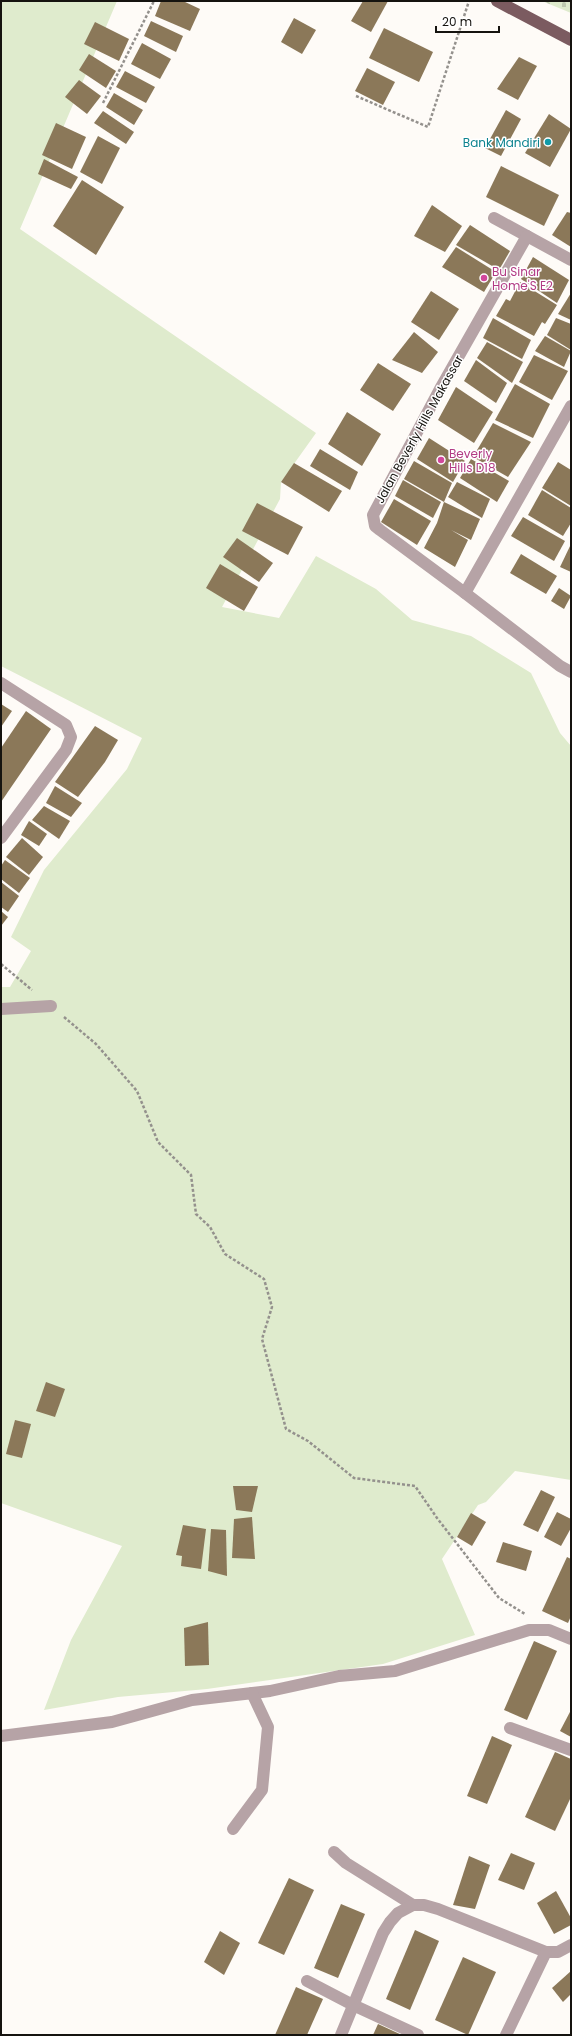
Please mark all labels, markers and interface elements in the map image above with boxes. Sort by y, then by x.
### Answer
scale bar [436,8,499,34]
text: 20 m [442,13,472,30]
place label: Bank Mandiri [463,134,540,151]
marker: Bank Mandiri [543,137,553,147]
place label: Bu Sinar Home'S E2 [492,263,553,294]
marker: Bu Sinar Home'S E2 [479,273,489,283]
street label: Jalan Beverly Hills Makassar [371,351,467,506]
place label: Beverly Hills D18 [449,445,496,476]
marker: Beverly Hills D18 [436,455,446,465]

